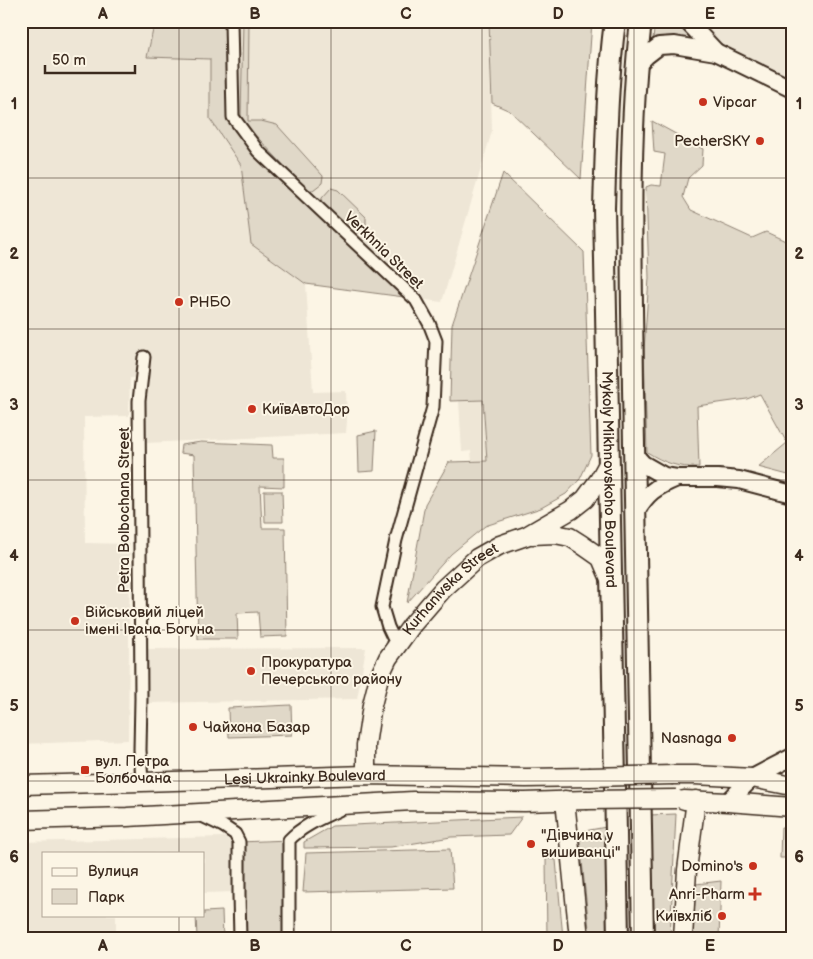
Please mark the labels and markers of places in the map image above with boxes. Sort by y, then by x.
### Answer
place label: Vipcar [713,93,757,112]
marker: Vipcar [697,96,709,108]
place label: PecherSKY [674,132,750,151]
marker: PecherSKY [754,135,766,147]
place label: РНБО [189,293,231,312]
marker: РНБО [173,296,185,308]
place label: КиївАвтоДор [262,400,350,419]
marker: КиївАвтоДор [246,403,258,415]
place label: Військовий ліцей імені Івана Богуна [85,603,214,639]
marker: Військовий ліцей імені Івана Богуна [69,615,81,627]
place label: Прокуратура Печерського району [261,653,402,689]
marker: Прокуратура Печерського району [245,665,257,677]
place label: Чайхона Базар [203,718,311,737]
marker: Чайхона Базар [187,721,199,733]
place label: Nasnaga [661,729,722,748]
marker: Nasnaga [726,732,738,744]
place label: вул. Петра Болбочана [95,752,172,788]
marker: вул. Петра Болбочана [79,764,91,776]
place label: "Дівчина у вишиванці" [541,826,620,862]
marker: "Дівчина у вишиванці" [525,838,537,850]
place label: Domino's [681,857,744,876]
marker: Domino's [747,860,759,872]
place label: Anri-Pharm [669,885,745,904]
marker: Anri-Pharm [749,888,761,900]
place label: Київхліб [655,907,712,926]
marker: Київхліб [716,910,728,922]

